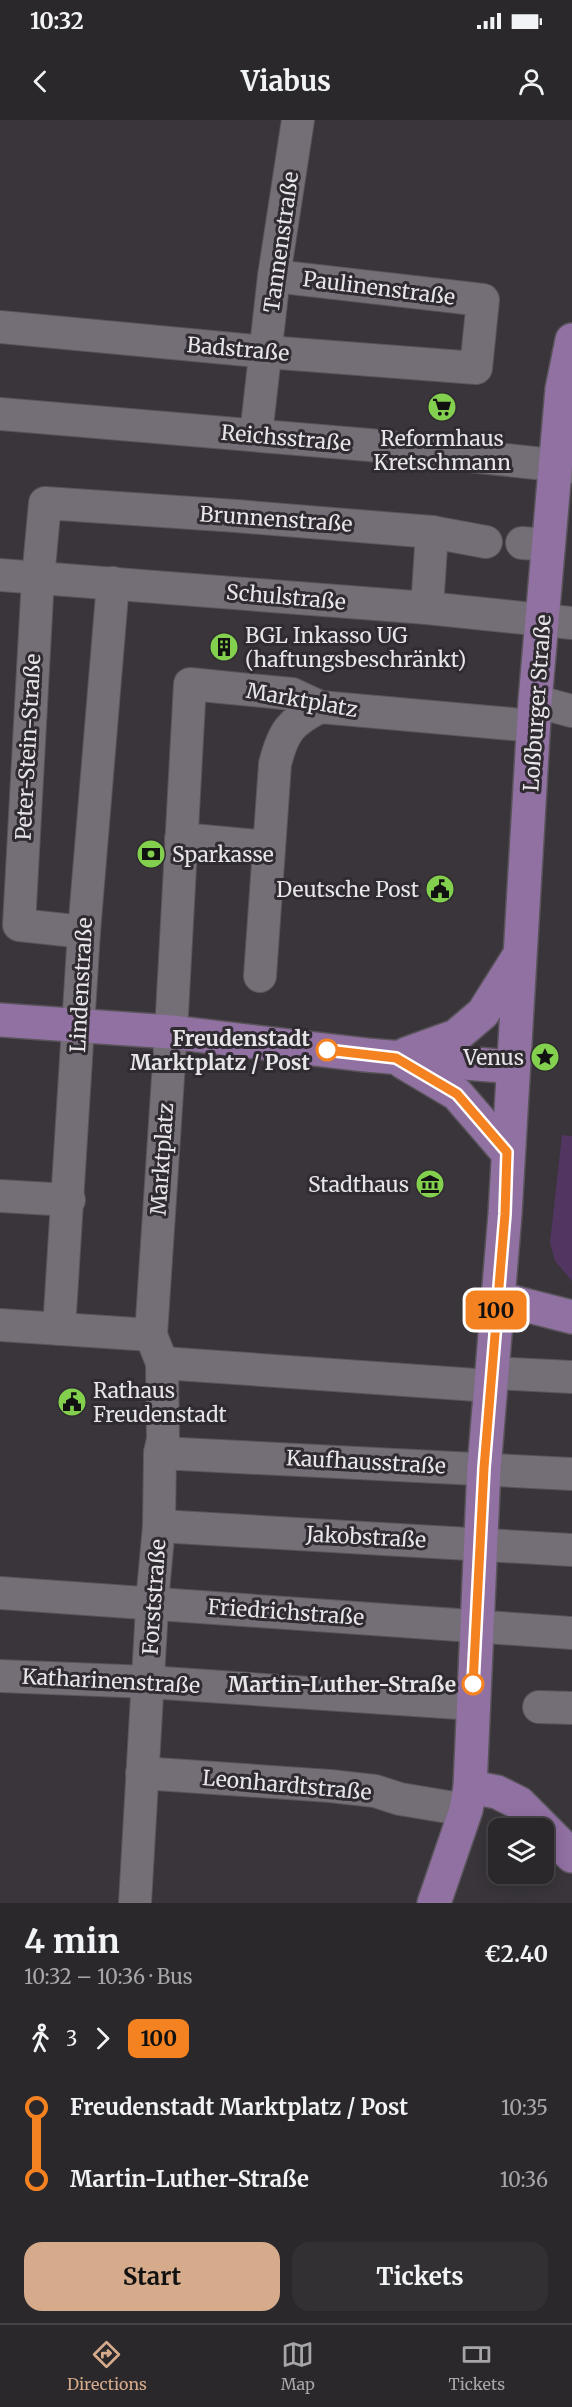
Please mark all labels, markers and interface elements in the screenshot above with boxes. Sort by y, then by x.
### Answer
text: 10:32 [30,7,84,35]
text: Viabus [241,64,331,98]
icon: back [24,65,57,98]
icon: person [515,65,548,98]
street label: Tannenstraße [258,170,304,314]
street label: Paulinenstraße [301,265,457,311]
street label: Badstraße [186,331,290,367]
supermarket icon: Reformhaus Kretschmann [426,391,458,423]
street label: Reichsstraße [220,419,352,457]
place label: Reformhaus Kretschmann [373,425,511,476]
street label: Brunnenstraße [199,500,353,538]
street label: Schulstraße [225,578,347,616]
street label: Loßburger Straße [517,614,557,792]
place label: BGL Inkasso UG (haftungsbeschränkt) [245,622,466,673]
building icon: BGL Inkasso UG (haftungsbeschränkt) [208,631,240,663]
street label: Peter-Stein-Straße [10,653,46,841]
street label: Marktplatz [244,677,360,723]
bank icon: Sparkasse [135,838,167,870]
place label: Sparkasse [172,841,274,868]
public building icon: Deutsche Post [424,873,456,905]
place label: Deutsche Post [276,876,419,903]
street label: Lindenstraße [64,917,98,1053]
place label: Freudenstadt Marktplatz / Post [130,1025,311,1076]
marker: Freudenstadt Marktplatz / Post [316,1039,338,1061]
place icon: Venus [529,1041,561,1073]
place label: Venus [462,1044,524,1071]
street label: Marktplatz [145,1102,179,1216]
museum icon: Stadthaus [414,1168,446,1200]
place label: Stadthaus [308,1171,409,1198]
line badge: 100 [462,1290,530,1330]
text: 100 [478,1297,514,1324]
place label: Rathaus Freudenstadt [93,1377,227,1428]
public building icon: Rathaus Freudenstadt [56,1386,88,1418]
street label: Kaufhausstraße [285,1444,447,1480]
street label: Jakobstraße [304,1520,427,1554]
street label: Forststraße [136,1538,172,1656]
street label: Friedrichstraße [207,1593,365,1631]
street label: Katharinenstraße [21,1663,201,1699]
place label: Martin-Luther-Straße [228,1671,456,1698]
marker: Martin-Luther-Straße [462,1673,484,1695]
street label: Leonhardtstraße [201,1764,373,1806]
map controls [488,1818,554,1884]
button: layers [488,1818,554,1884]
text: 4 min [24,1921,120,1962]
text: €2.40 [484,1940,548,1968]
text: 10:32 – 10:36 · Bus [24,1964,193,1989]
icon: walk [24,2022,57,2055]
icon: forward [86,2022,119,2055]
text: 100 [140,2025,177,2052]
text: 3 [66,2026,77,2051]
text: Freudenstadt Marktplatz / Post [70,2093,408,2121]
text: 10:35 [501,2095,548,2120]
text: Martin-Luther-Straße [70,2165,309,2193]
text: 10:36 [500,2167,548,2192]
button: Start [24,2242,280,2311]
button: Tickets [292,2242,548,2311]
tab: Directions [67,2338,147,2394]
tab: Map [281,2338,315,2394]
tab: Tickets [449,2338,505,2394]

